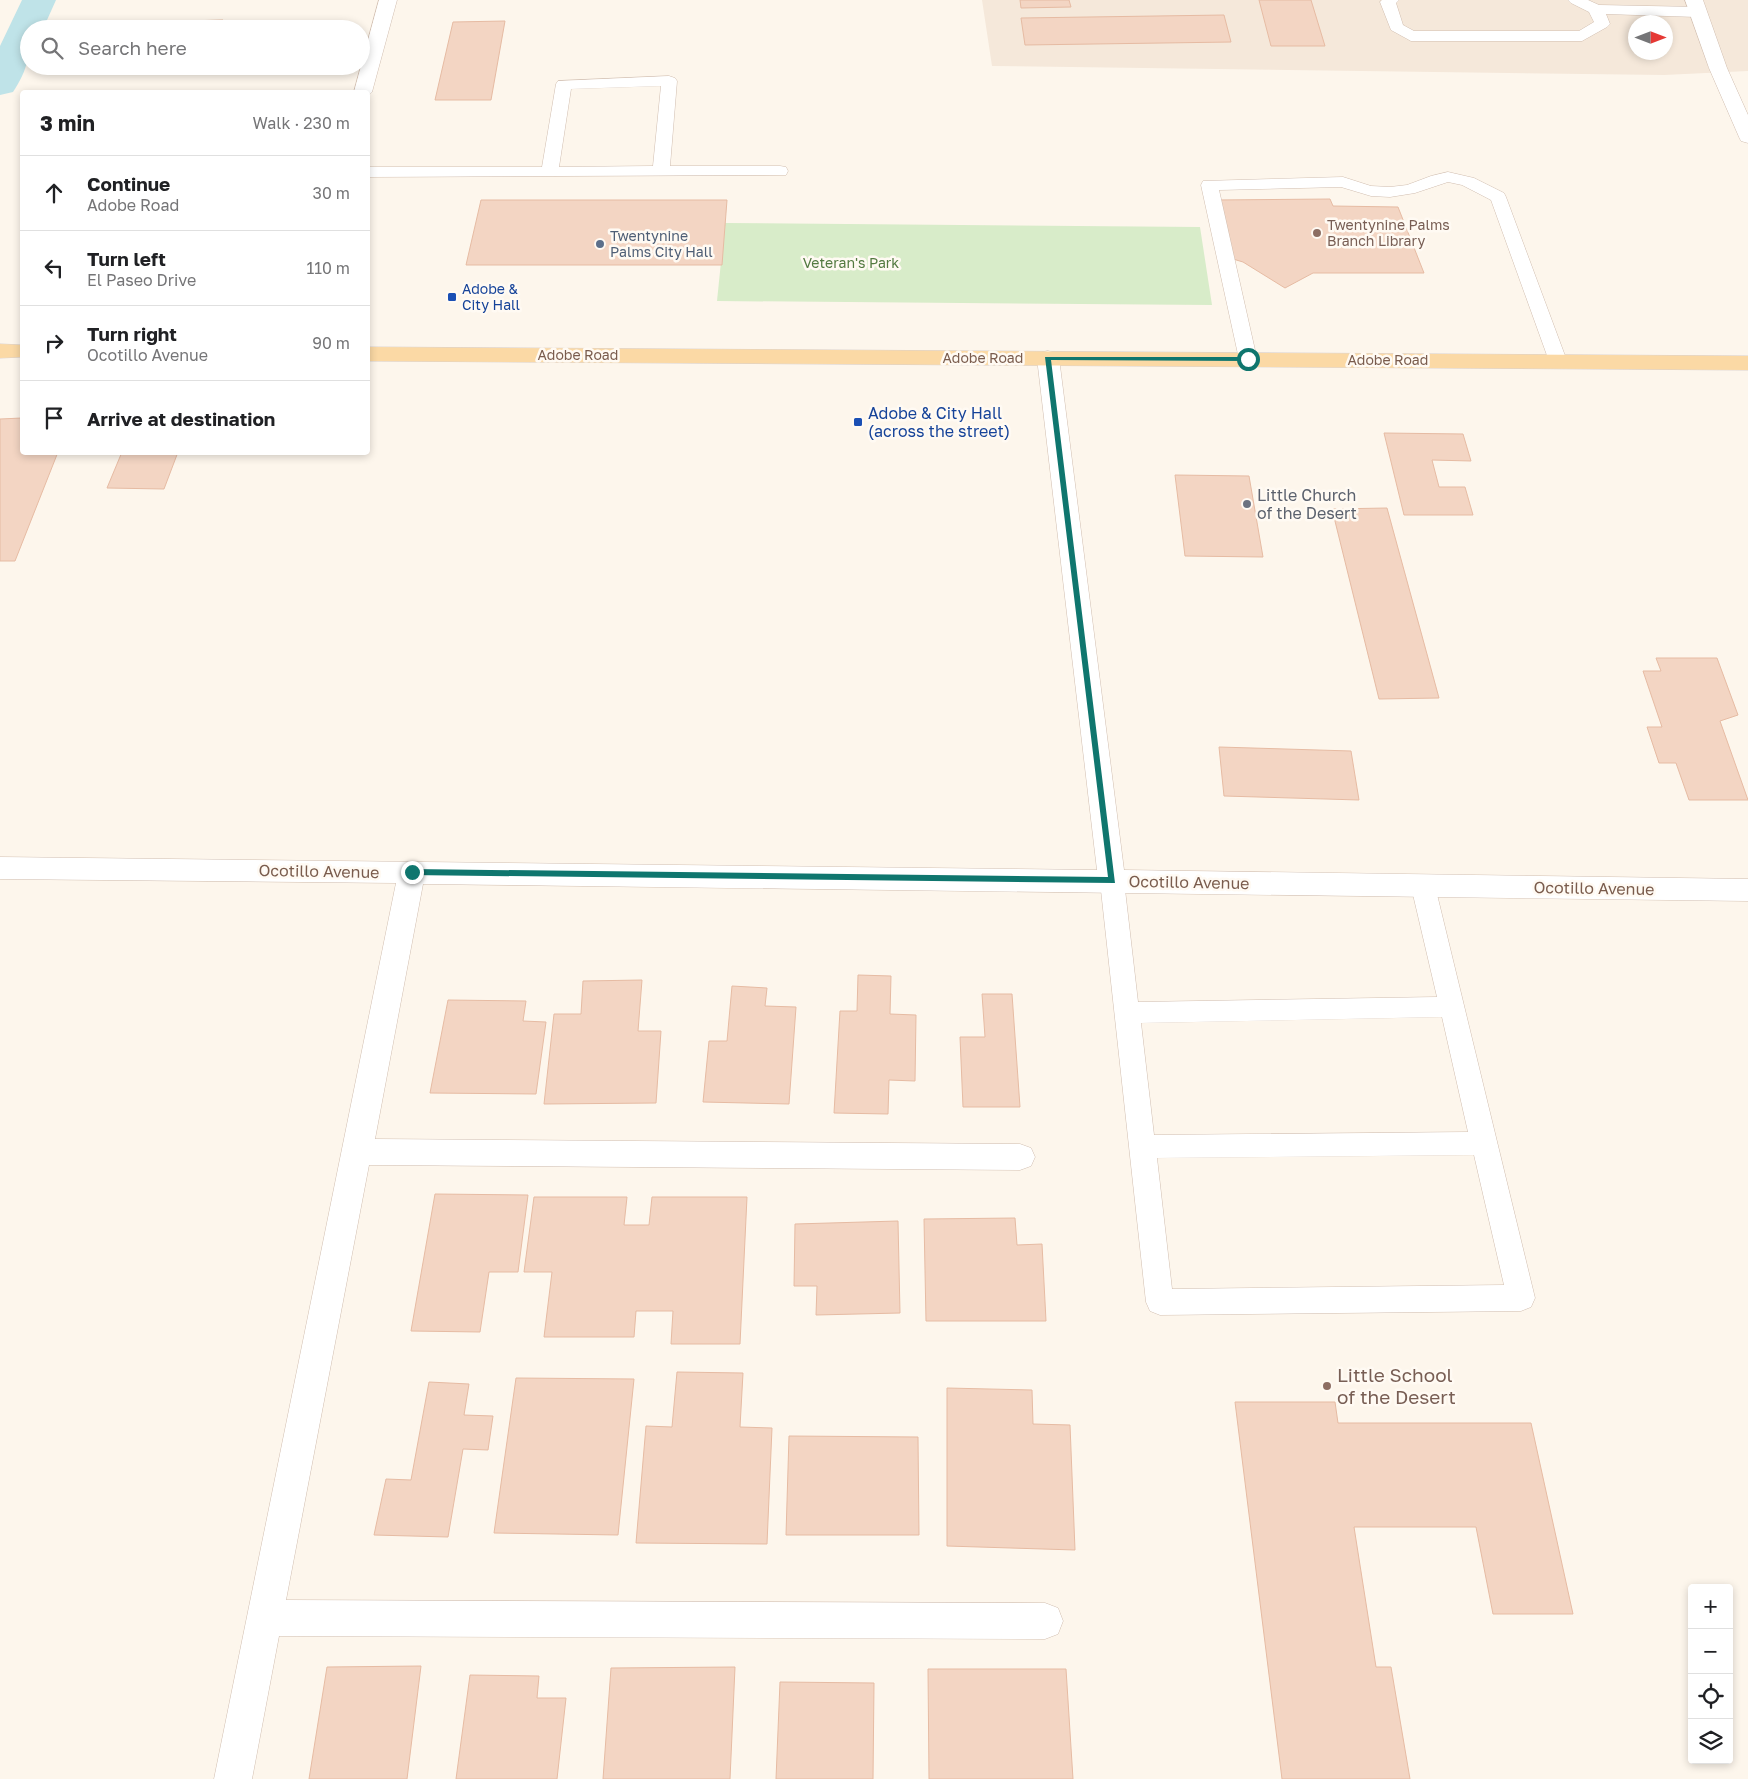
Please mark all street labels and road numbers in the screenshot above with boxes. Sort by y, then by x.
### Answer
street label: Adobe Road [538,346,618,363]
street label: Adobe Road [943,349,1023,366]
street label: Adobe Road [1348,351,1428,368]
street label: Ocotillo Avenue [258,860,380,882]
street label: Ocotillo Avenue [1128,871,1250,893]
street label: Ocotillo Avenue [1533,877,1655,899]

